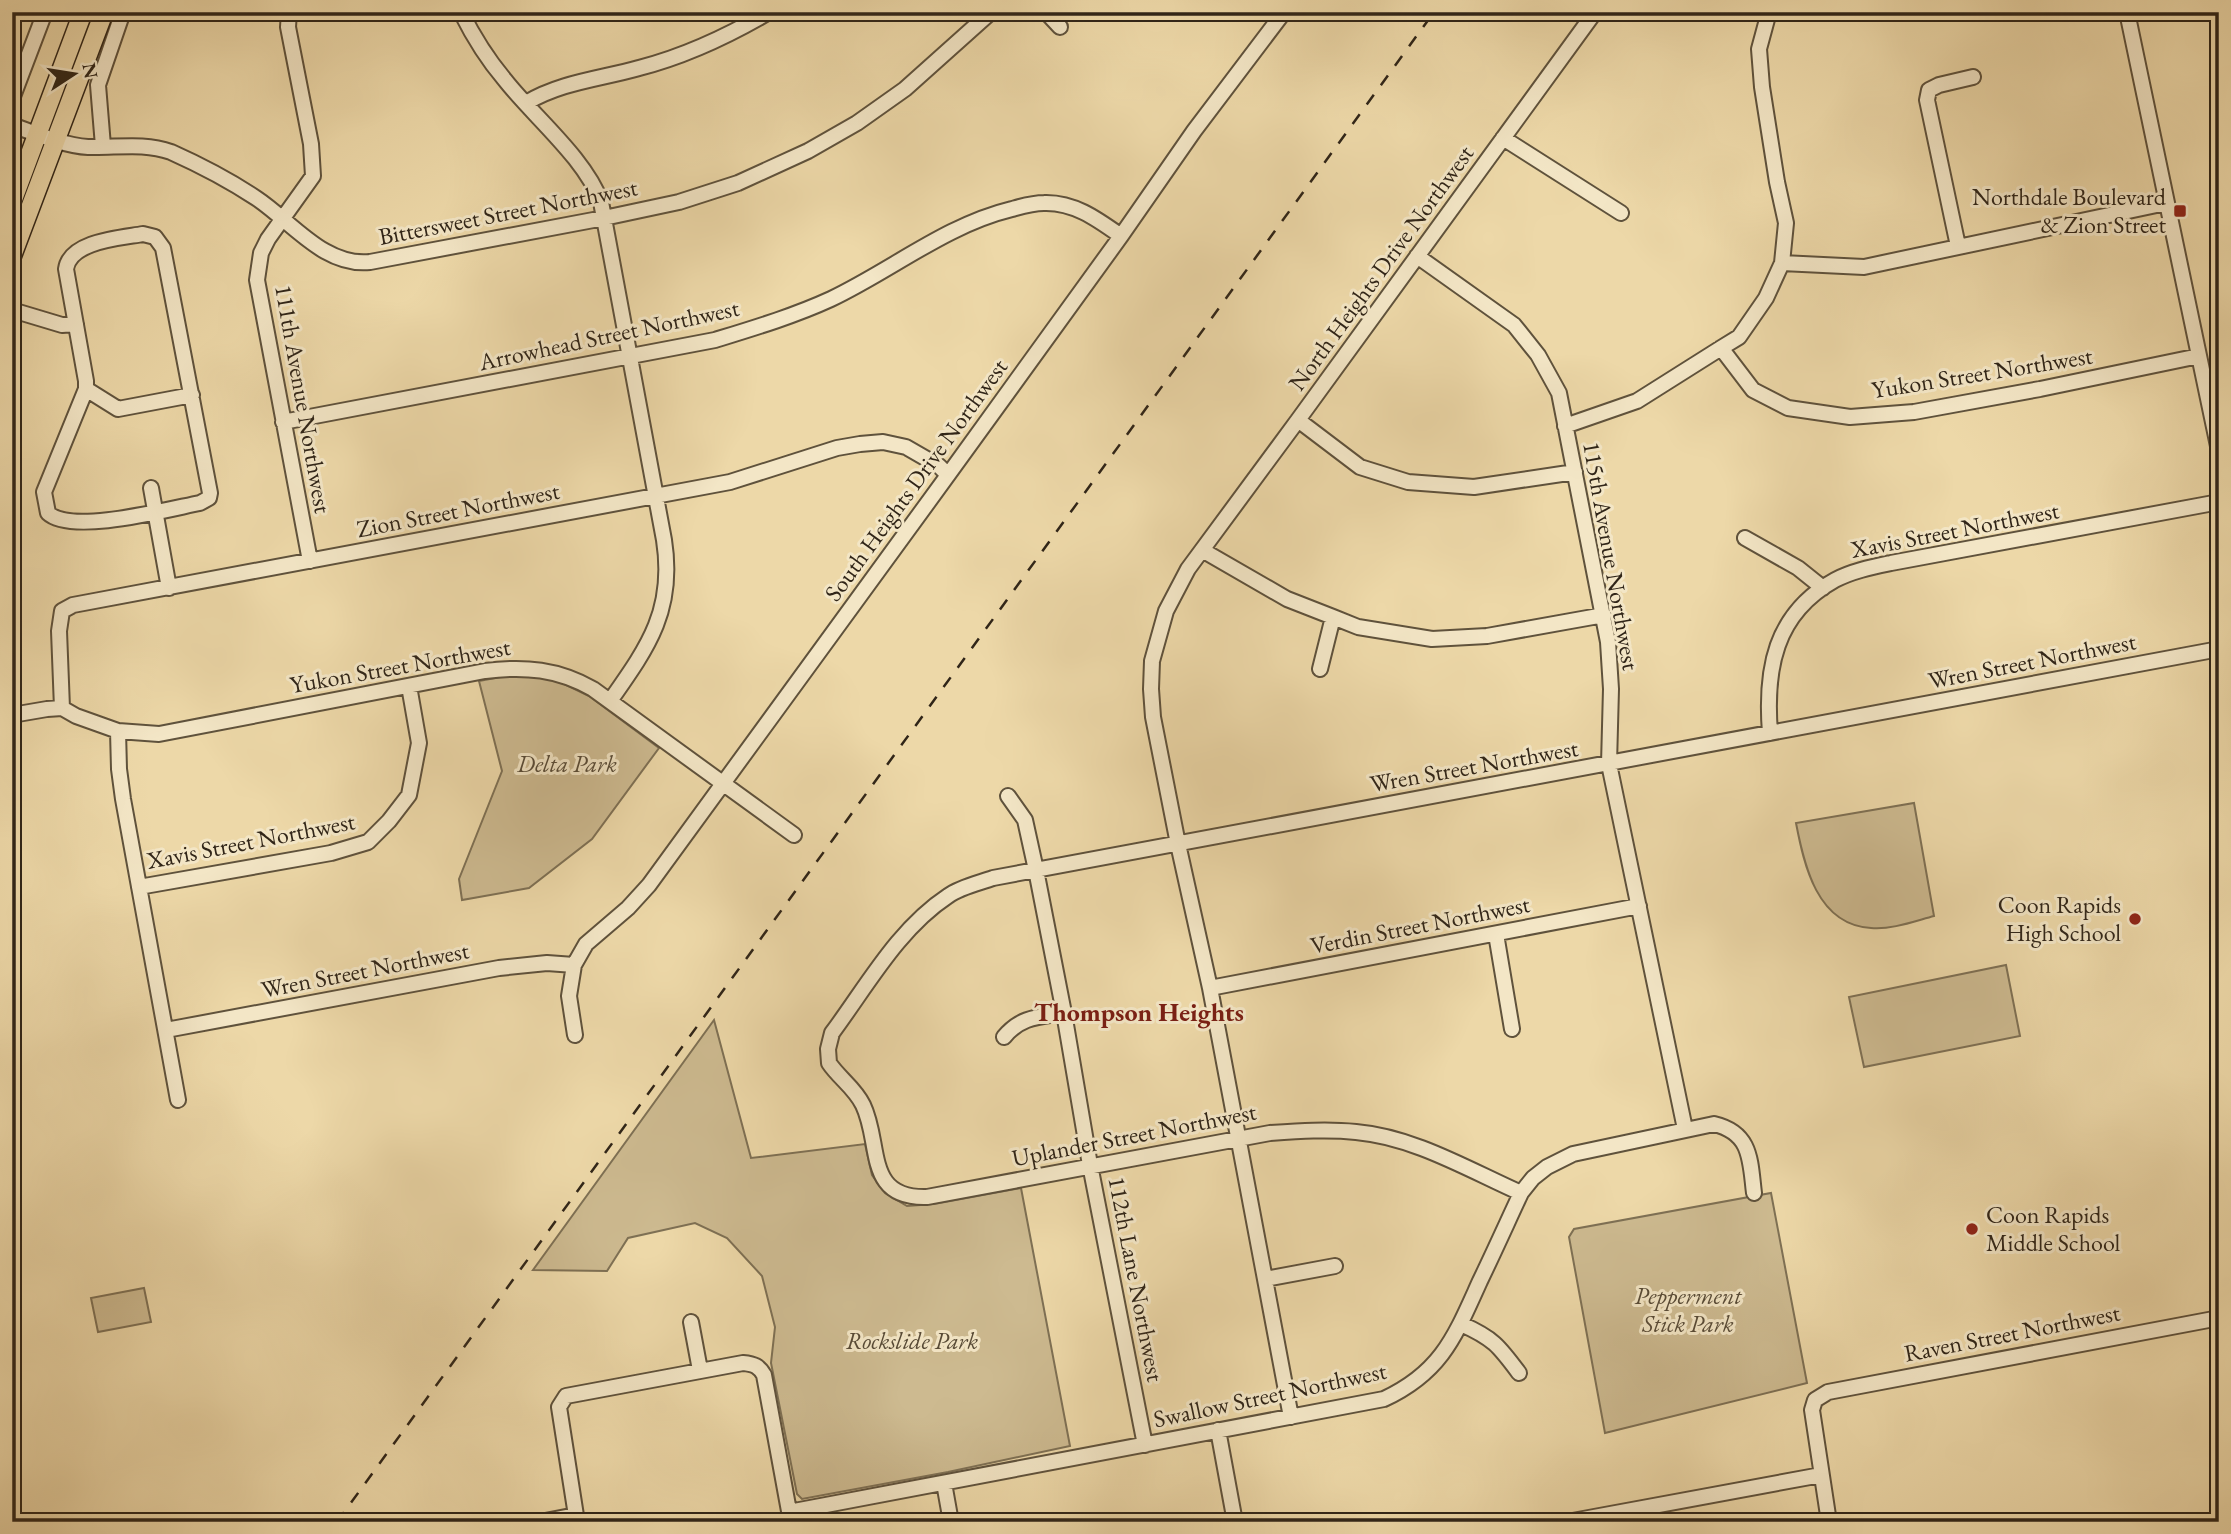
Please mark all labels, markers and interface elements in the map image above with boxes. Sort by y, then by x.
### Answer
north arrow [38,38,108,108]
text: N [76,60,104,81]
street label: North Heights Drive Northwest [1281,139,1480,397]
street label: Bittersweet Street Northwest [376,171,640,252]
place label: Northdale Boulevard & Zion Street [1972,181,2167,240]
marker: Northdale Boulevard & Zion Street [2172,203,2188,219]
street label: 111th Avenue Northwest [268,282,339,516]
street label: Arrowhead Street Northwest [475,292,742,377]
street label: Yukon Street Northwest [1869,340,2095,405]
street label: South Heights Drive Northwest [817,352,1014,607]
street label: 115th Avenue Northwest [1576,439,1647,673]
street label: Zion Street Northwest [354,475,562,544]
street label: Xavis Street Northwest [1847,494,2062,565]
street label: Wren Street Northwest [1925,625,2139,696]
street label: Yukon Street Northwest [287,631,513,700]
street label: Wren Street Northwest [1367,732,1581,799]
park label: Delta Park [516,748,617,779]
street label: Xavis Street Northwest [143,805,358,876]
street label: Verdin Street Northwest [1308,888,1533,961]
place label: Coon Rapids High School [1998,889,2121,948]
marker: Coon Rapids High School [2127,911,2143,927]
street label: Wren Street Northwest [258,934,472,1005]
district label: Thompson Heights [1034,995,1244,1029]
street label: Uplander Street Northwest [1009,1096,1259,1173]
street label: 112th Lane Northwest [1101,1174,1172,1385]
place label: Coon Rapids Middle School [1986,1199,2120,1258]
marker: Coon Rapids Middle School [1964,1221,1980,1237]
park label: Pepperment Stick Park [1635,1280,1742,1339]
street label: Raven Street Northwest [1901,1296,2123,1369]
park label: Rockslide Park [846,1325,978,1356]
street label: Swallow Street Northwest [1151,1355,1390,1434]

